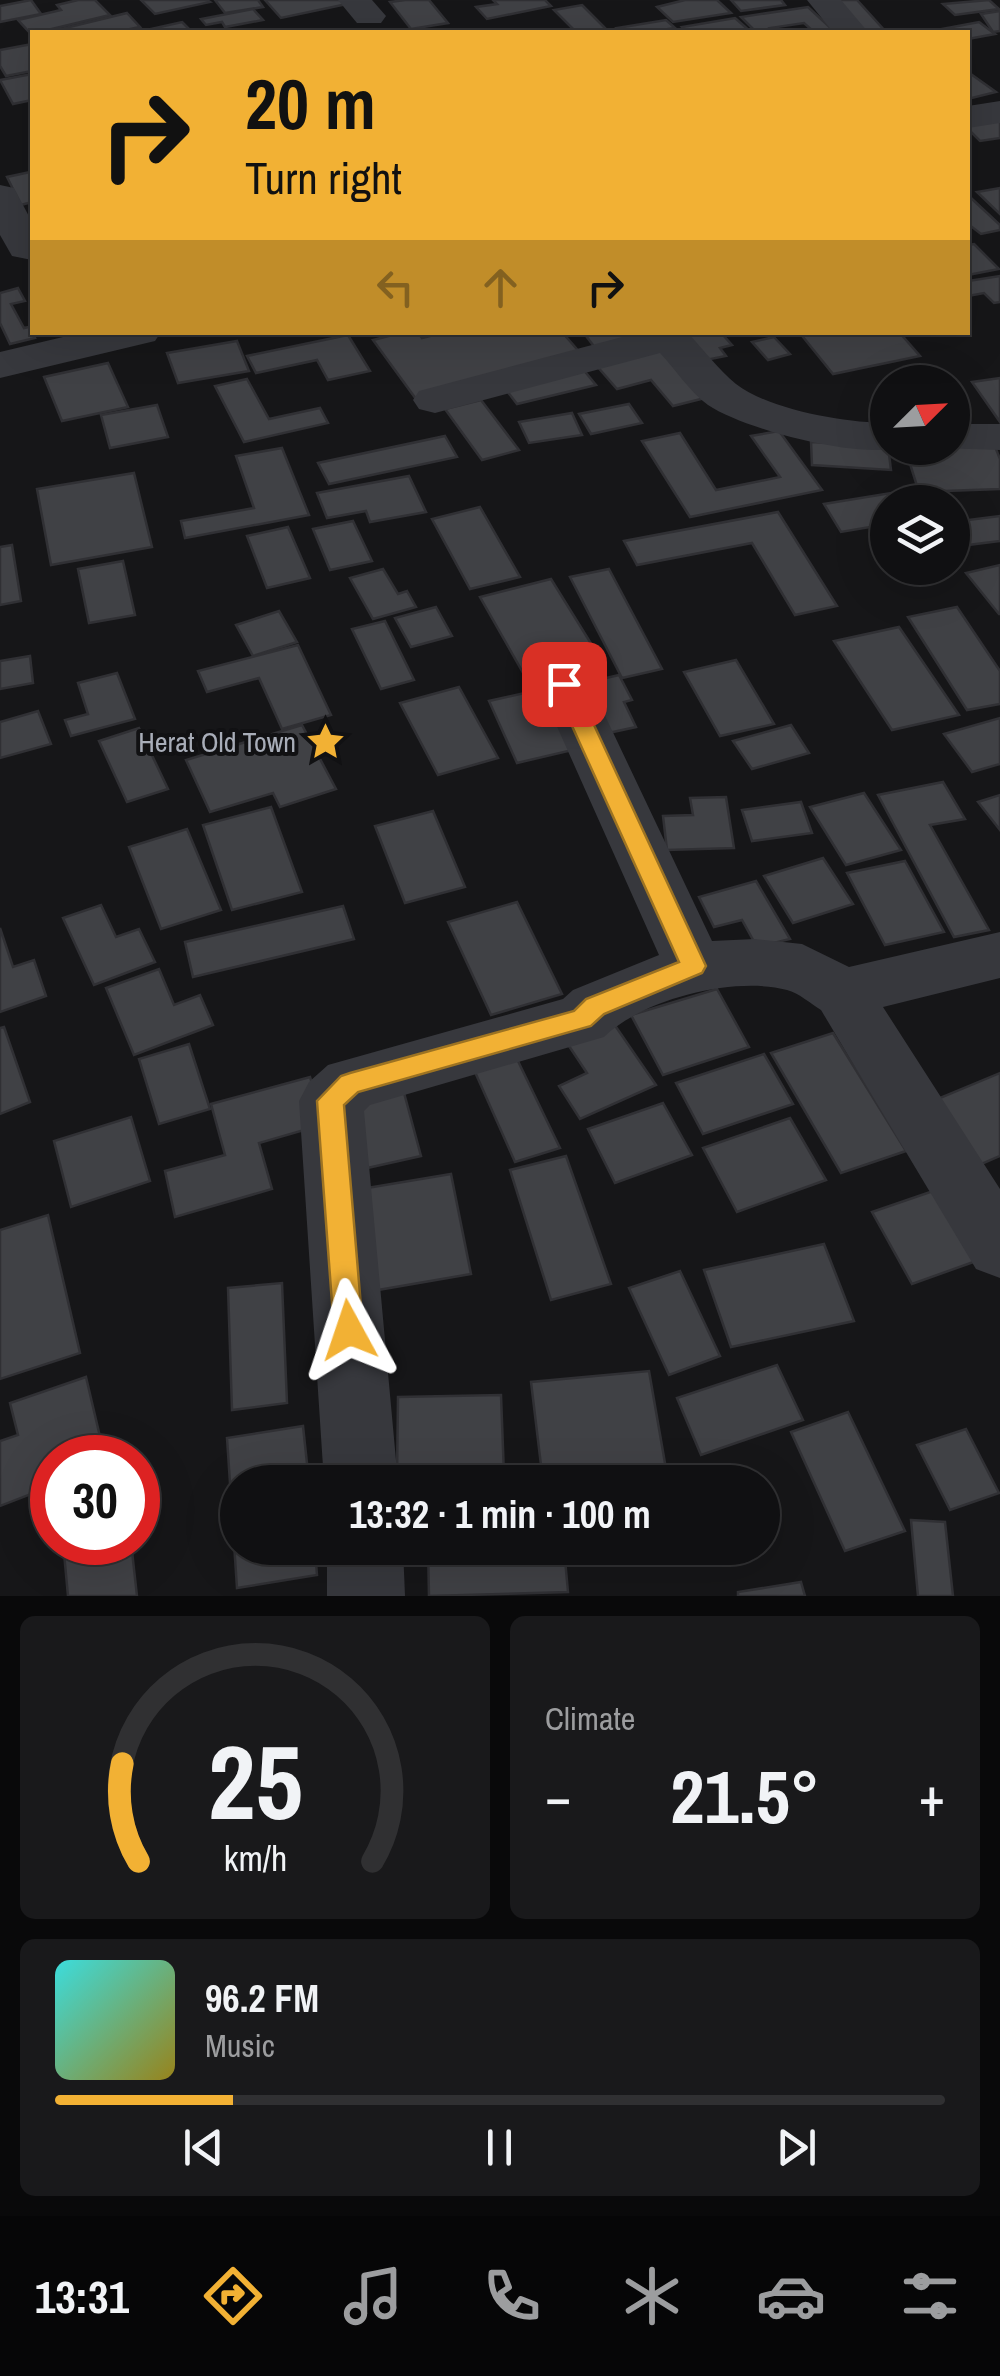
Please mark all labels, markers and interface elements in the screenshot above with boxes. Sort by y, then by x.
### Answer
text: 20 m [245,57,376,151]
icon: right [80,70,210,200]
text: Turn right [245,147,402,208]
icon: left [368,260,423,315]
icon: ahead [473,260,528,315]
icon: right [578,260,633,315]
north arrow [870,365,970,465]
map controls [870,365,970,585]
button: layers [870,485,970,585]
pin [522,642,607,727]
icon: arrive [537,657,592,712]
place icon: Herat Old Town [305,721,347,763]
place label: Herat Old Town [138,723,296,761]
position arrow [297,1278,401,1382]
speed limit sign: 30 [30,1435,160,1565]
text: 13:32 · 1 min · 100 m [349,1489,651,1540]
text: Climate [545,1697,635,1740]
text: 25 [208,1711,302,1851]
text: 21.5° [670,1745,820,1846]
text: − [545,1759,571,1833]
text: + [919,1759,945,1833]
text: km/h [223,1834,287,1882]
text: 96.2 FM [205,1973,319,2024]
text: Music [205,2024,275,2067]
icon: previous [176,2120,231,2175]
icon: pause [472,2120,527,2175]
icon: next [769,2120,824,2175]
icon: directions [198,2261,268,2331]
icon: music [338,2261,408,2331]
icon: phone [477,2261,547,2331]
icon: climate [617,2261,687,2331]
icon: car [756,2261,826,2331]
icon: filters [895,2261,965,2331]
text: 13:31 [35,2266,129,2327]

